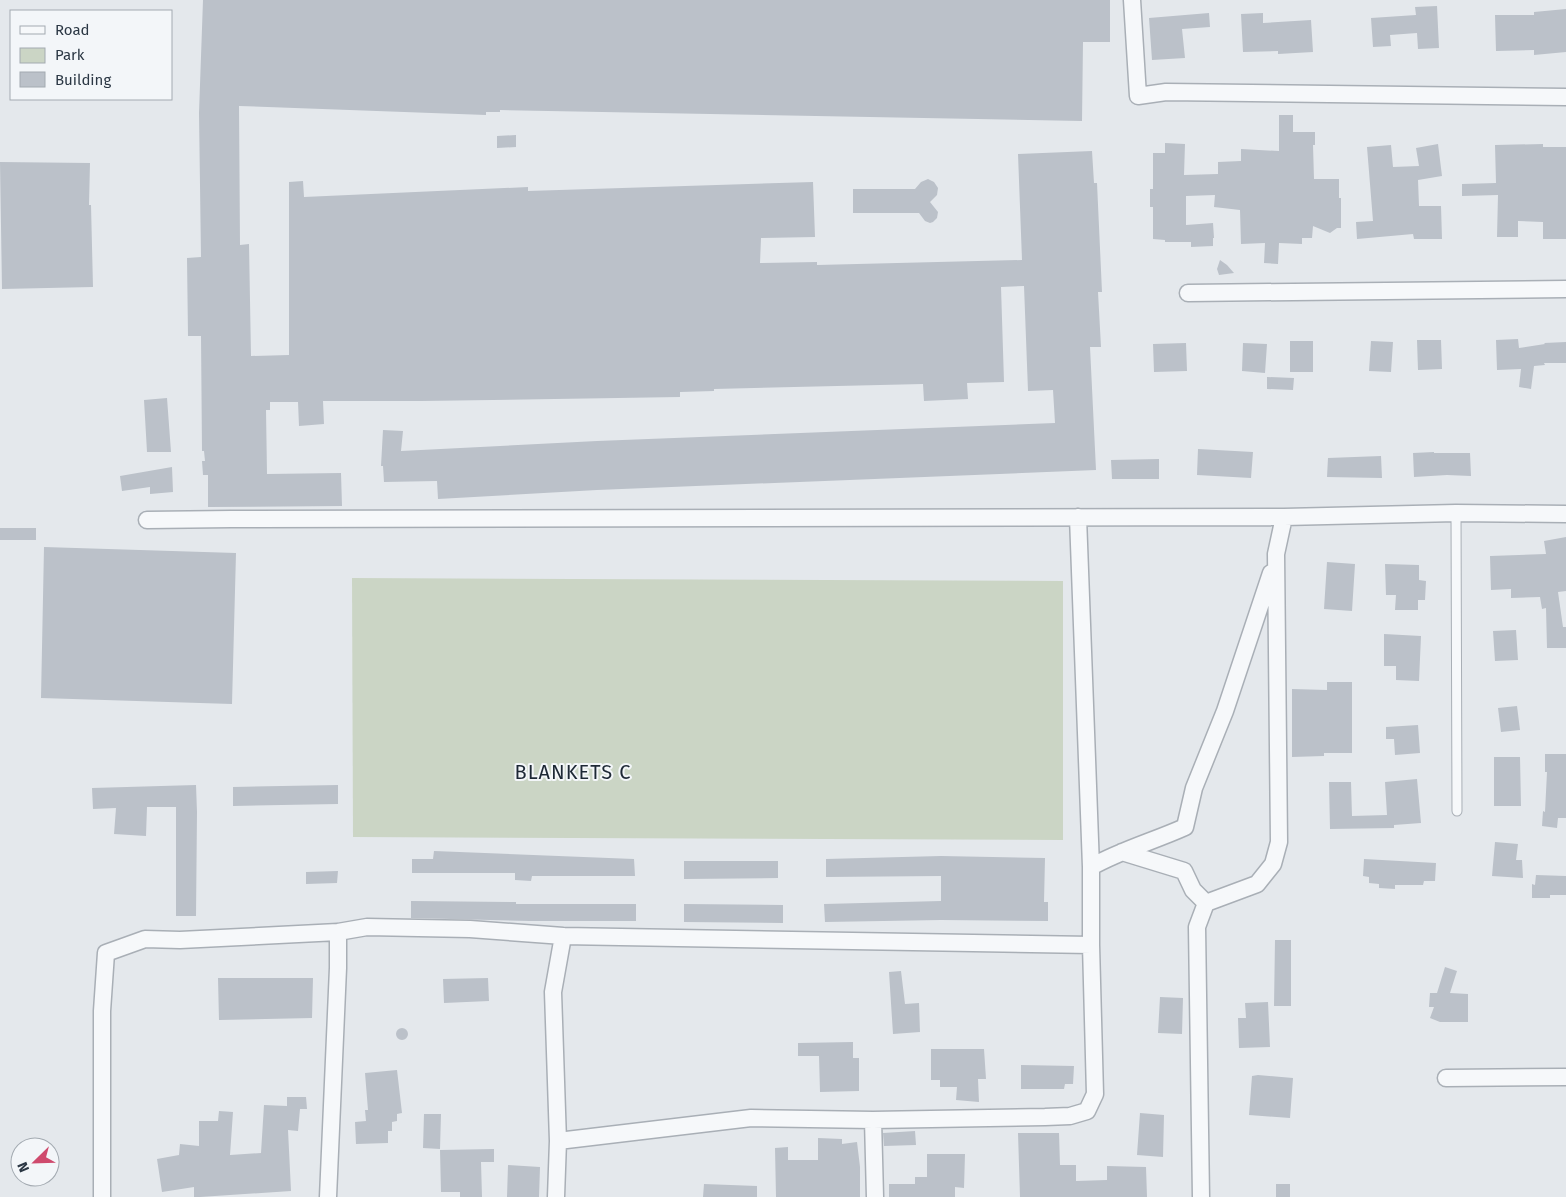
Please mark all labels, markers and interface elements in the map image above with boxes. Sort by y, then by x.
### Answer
legend [10,10,172,100]
text: Road [55,21,90,39]
text: Park [55,46,85,64]
text: Building [55,71,111,89]
district label: BLANKETS C [514,760,632,784]
north arrow [10,1137,60,1187]
text: N [14,1159,33,1174]

